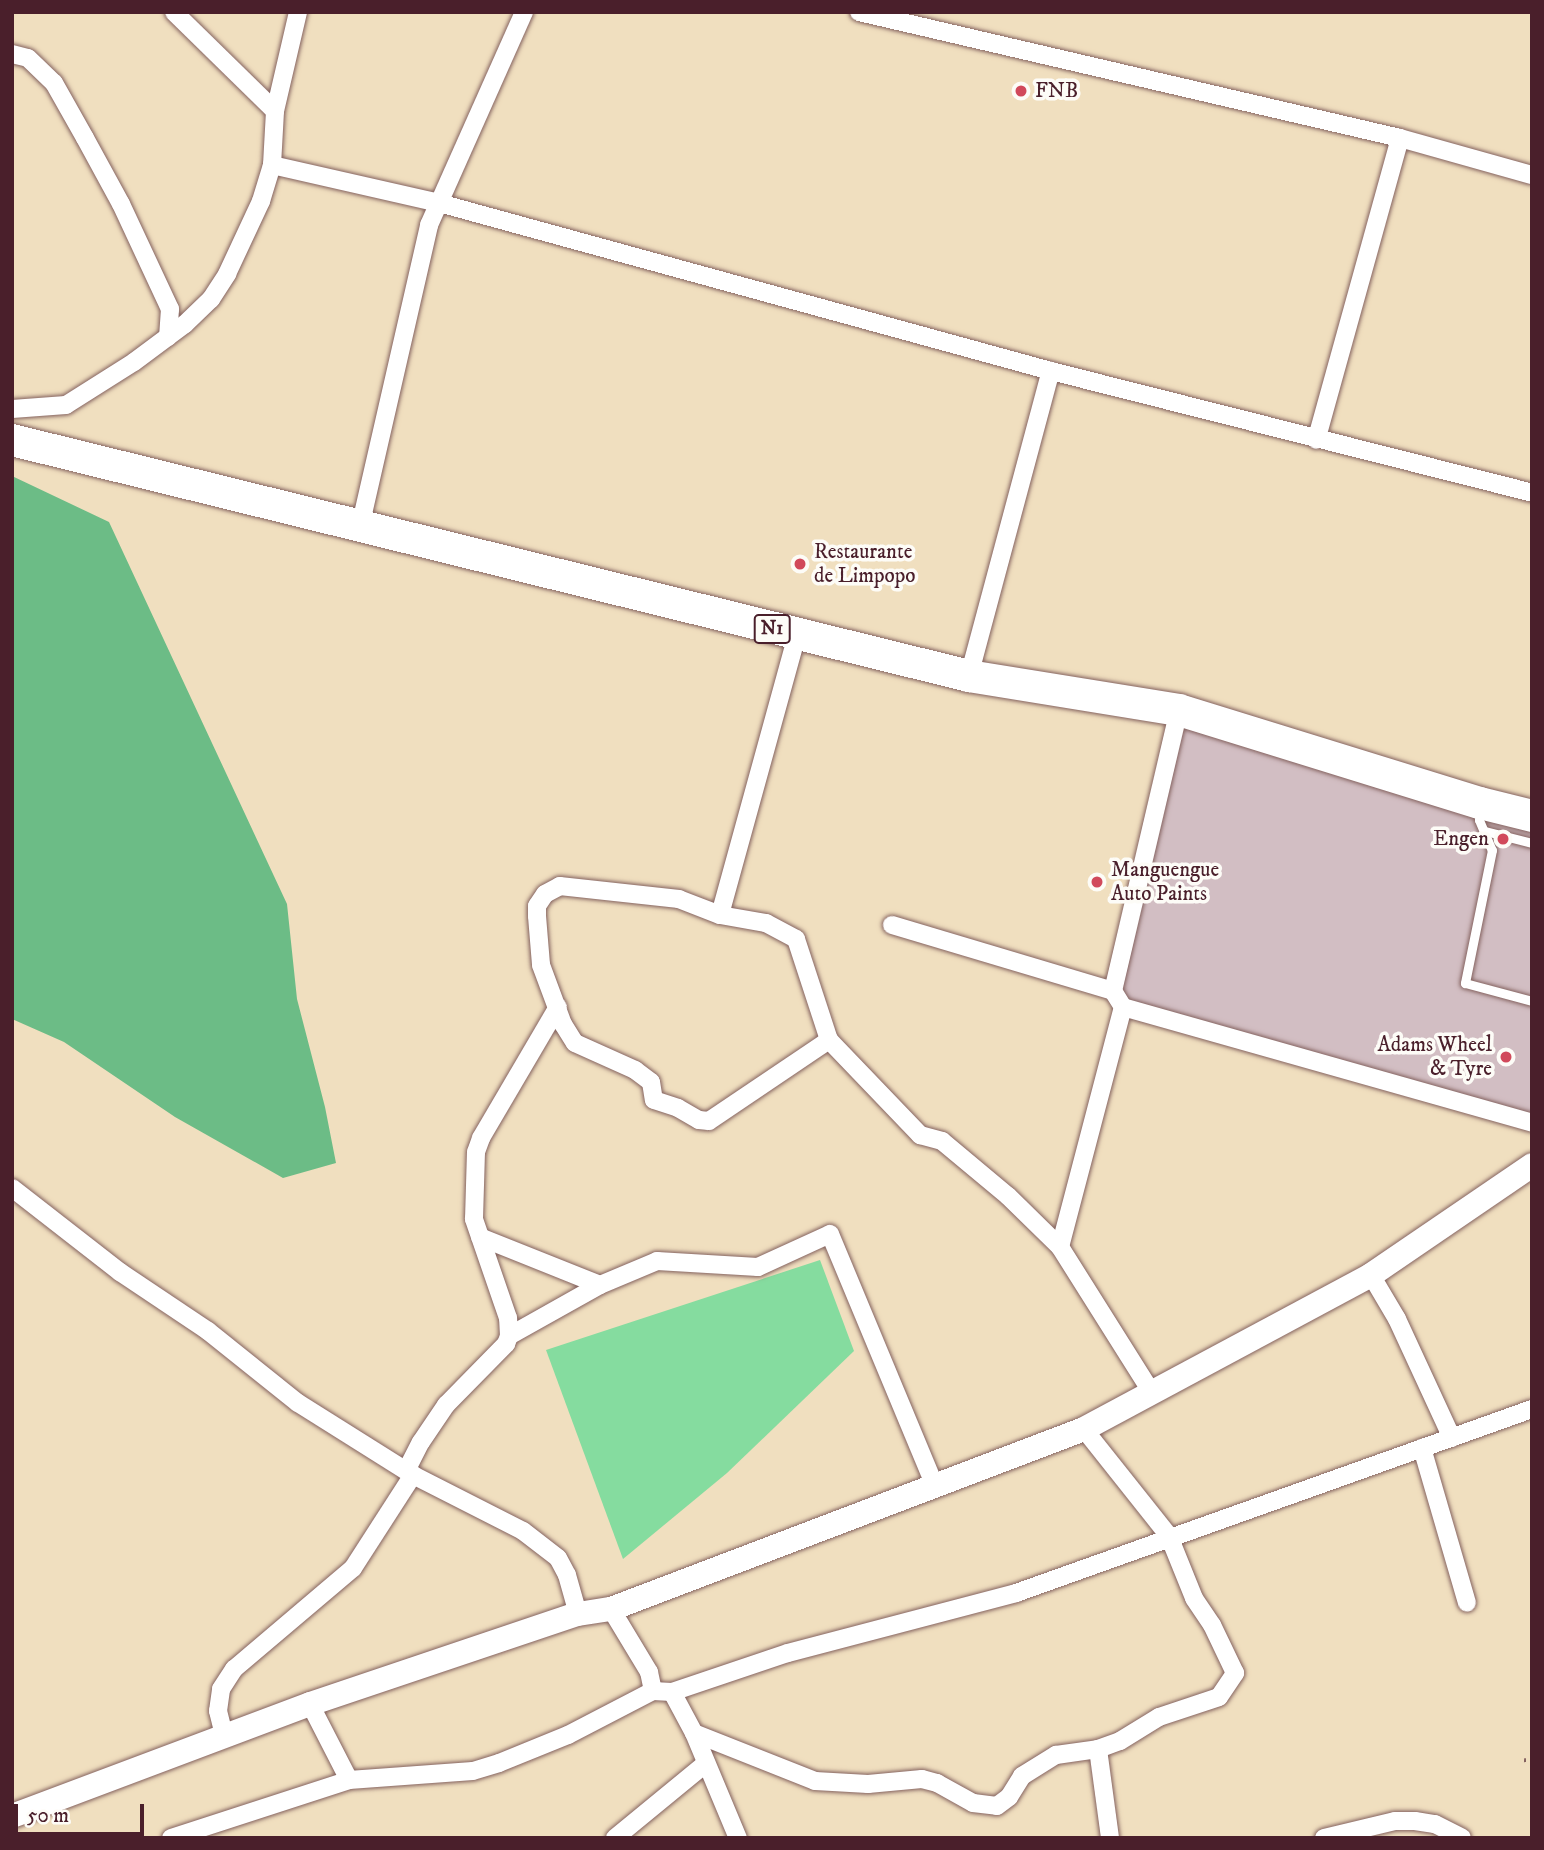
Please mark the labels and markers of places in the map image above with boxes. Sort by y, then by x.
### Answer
place label: FNB [1035,78,1078,104]
marker: FNB [1013,83,1029,99]
place label: Restaurante de Limpopo [814,539,916,589]
marker: Restaurante de Limpopo [792,556,808,572]
place label: Engen [1433,826,1489,852]
marker: Engen [1495,831,1511,847]
place label: Manguengue Auto Paints [1111,857,1219,907]
marker: Manguengue Auto Paints [1089,874,1105,890]
place label: Adams Wheel & Tyre [1377,1032,1492,1082]
marker: Adams Wheel & Tyre [1498,1049,1514,1065]

